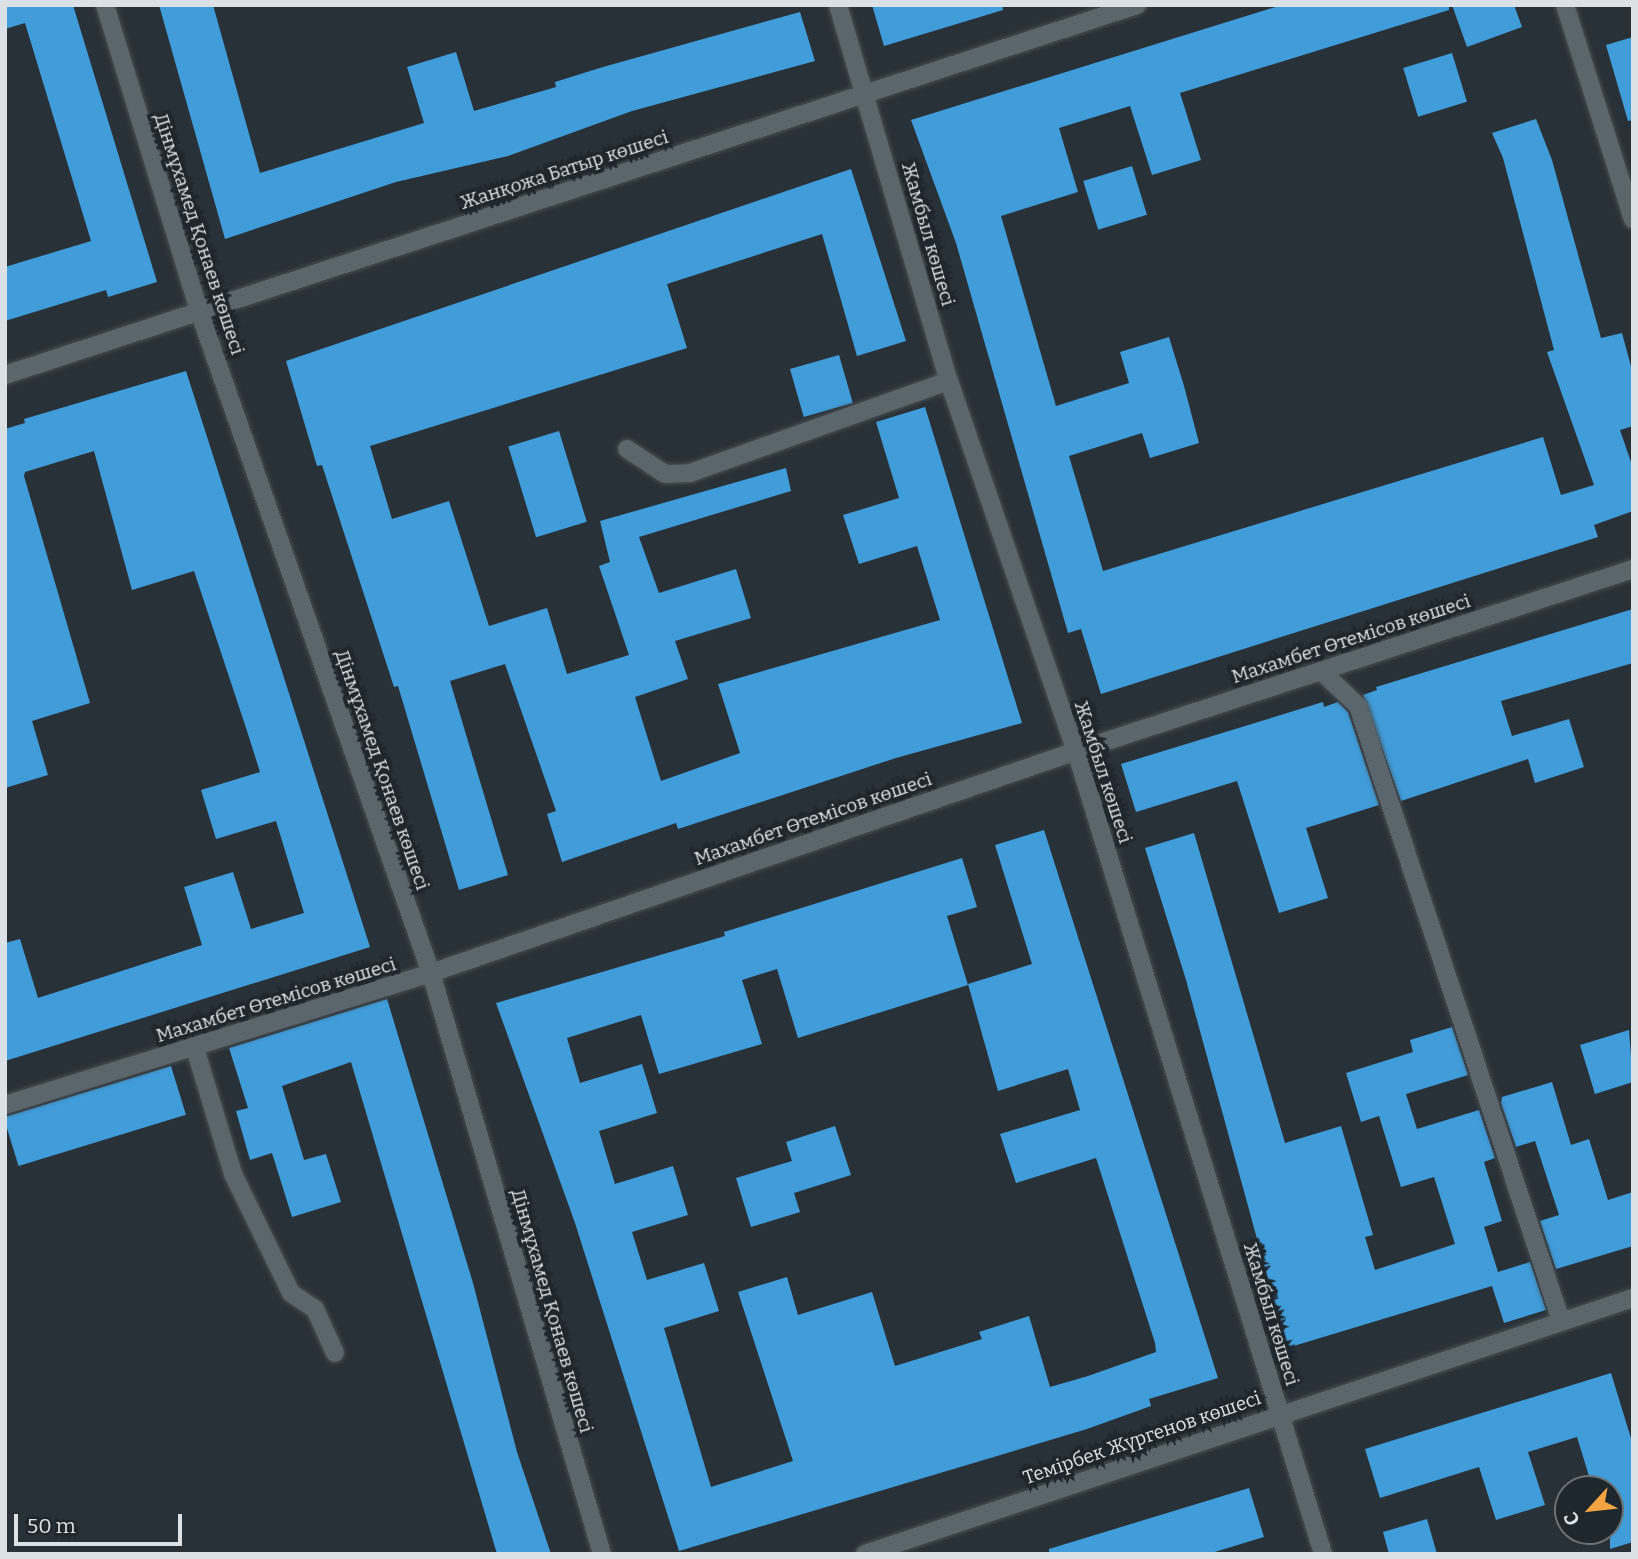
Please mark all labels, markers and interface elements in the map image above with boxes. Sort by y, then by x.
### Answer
street label: Дінмұхамед Қонаев көшесі [149,110,249,358]
street label: Жанқожа Батыр көшесі [457,126,671,214]
street label: Жамбыл көшесі [897,159,959,309]
street label: Махамбет Өтемісов көшесі [1229,590,1473,688]
street label: Дінмұхамед Қонаев көшесі [330,647,434,893]
street label: Жамбыл көшесі [1069,698,1137,846]
street label: Махамбет Өтемісов көшесі [691,768,935,870]
street label: Махамбет Өтемісов көшесі [153,953,399,1047]
street label: Дінмұхамед Қонаев көшесі [506,1187,598,1435]
street label: Жамбыл көшесі [1238,1240,1304,1388]
street label: Темірбек Жүргенов көшесі [1020,1387,1264,1489]
north arrow [1554,1475,1624,1545]
scale bar [18,1500,186,1544]
text: С [1559,1508,1585,1529]
text: 50 m [27,1513,76,1539]

